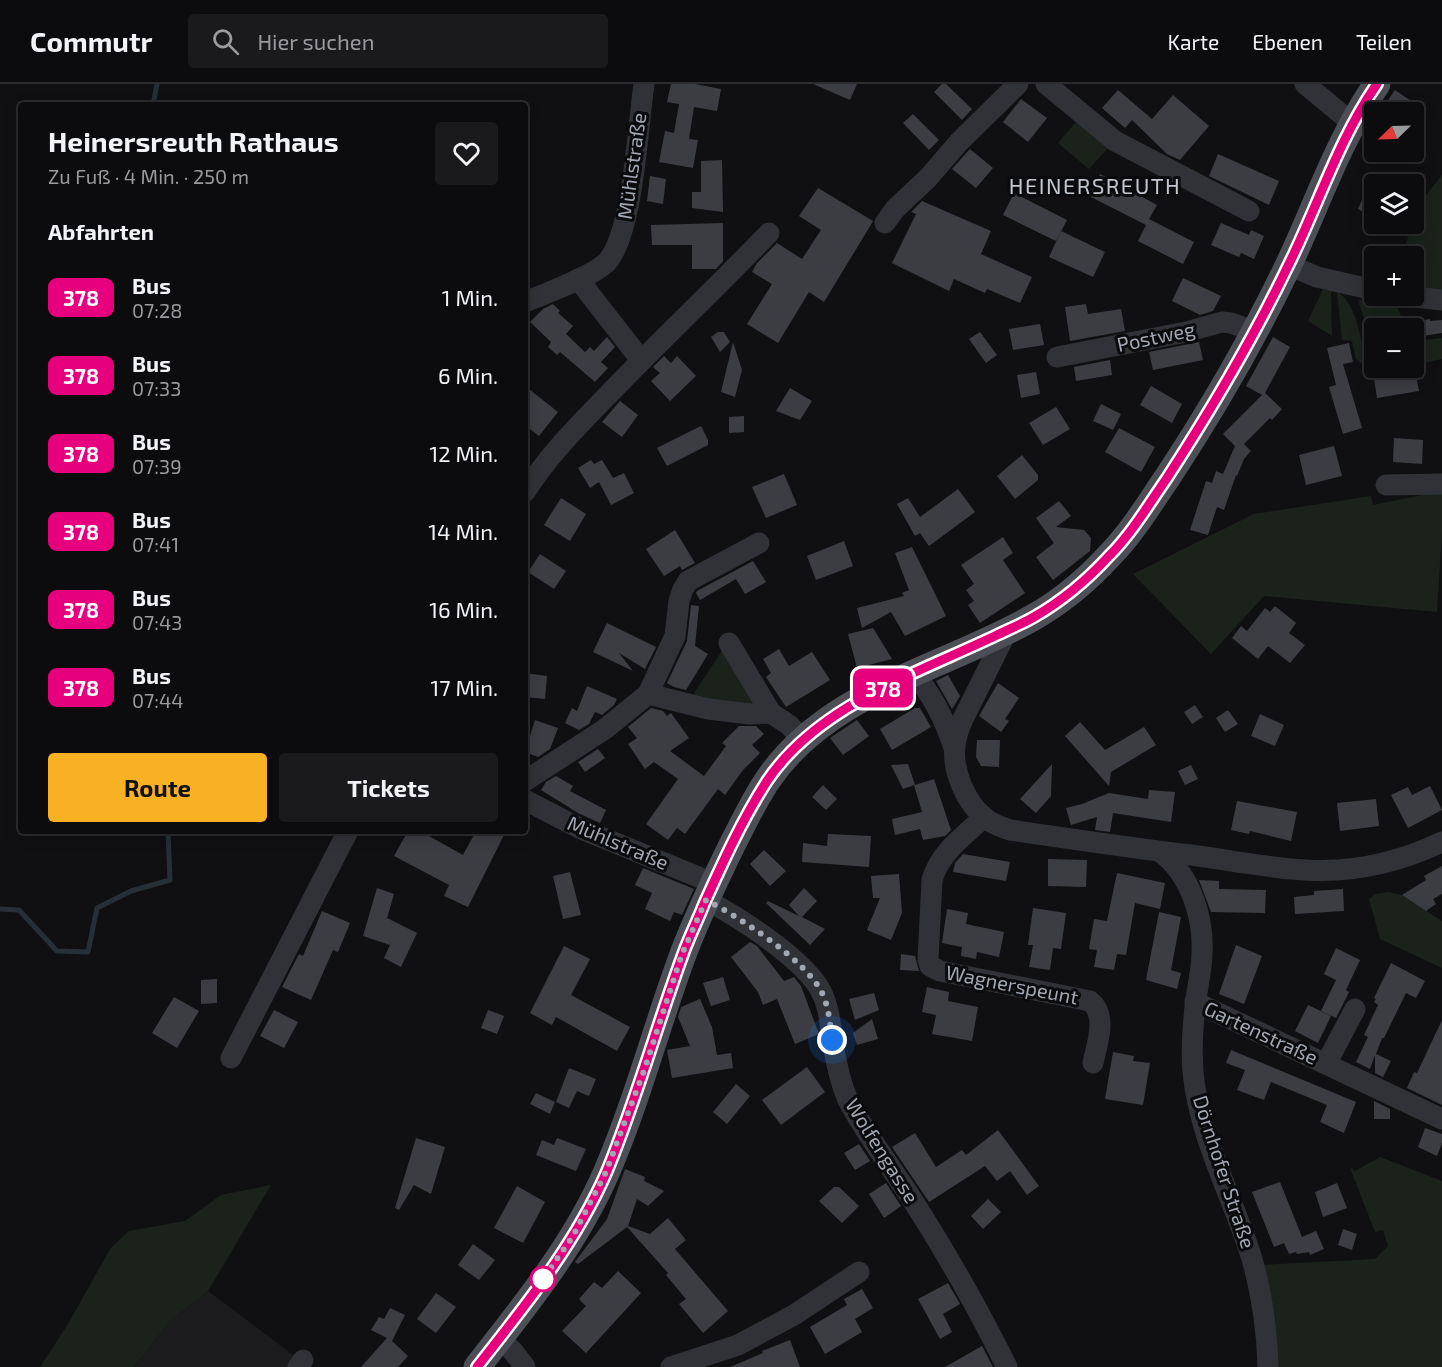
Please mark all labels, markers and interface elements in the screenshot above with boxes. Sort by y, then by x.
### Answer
search box [188,14,608,68]
text: Commutr [30,24,152,58]
icon: search [209,25,242,58]
text: Hier suchen [257,28,374,54]
text: Karte [1168,29,1219,54]
text: Ebenen [1252,29,1323,54]
text: Teilen [1356,29,1412,54]
north arrow [1364,102,1424,162]
map controls [1364,102,1424,378]
street label: Mühlstraße [612,111,650,221]
button: heart [435,122,498,185]
text: Heinersreuth Rathaus [48,124,339,158]
text: Zu Fuß · 4 Min. · 250 m [48,164,249,188]
district label: HEINERSREUTH [1009,172,1181,198]
button: layers [1364,174,1424,234]
text: Abfahrten [48,218,154,244]
button: + [1364,246,1424,306]
text: Bus [132,272,171,298]
text: 1 Min. [442,284,498,310]
text: 378 [63,285,99,310]
text: 07:28 [132,298,182,322]
street label: Postweg [1115,316,1197,356]
button: − [1364,318,1424,378]
text: Bus [132,350,171,376]
text: 6 Min. [438,362,498,388]
text: 378 [63,363,99,388]
text: 07:33 [132,376,181,400]
text: Bus [132,428,171,454]
text: 12 Min. [429,440,498,466]
text: 378 [63,441,99,466]
text: 07:39 [132,454,182,478]
text: Bus [132,506,171,532]
text: 14 Min. [428,518,498,544]
text: 378 [63,519,99,544]
text: 07:41 [132,532,179,556]
text: Bus [132,584,171,610]
text: 16 Min. [429,596,498,622]
text: 378 [63,597,99,622]
text: 07:43 [132,610,182,634]
text: Bus [132,662,171,688]
line badge: 378 [848,668,918,708]
text: 17 Min. [431,674,498,700]
text: 378 [63,675,99,700]
text: 378 [865,676,901,701]
text: 07:44 [132,688,184,712]
button: Route [48,753,267,822]
button: Tickets [279,753,498,822]
street label: Mühlstraße [564,810,673,874]
street label: Wagnerspeunt [944,959,1081,1009]
street label: Gartenstraße [1201,995,1322,1069]
your location [817,1025,847,1055]
street label: Dörnhofer Straße [1189,1092,1261,1251]
street label: Wolfengasse [841,1094,924,1207]
unlabelled marker [530,1266,556,1292]

